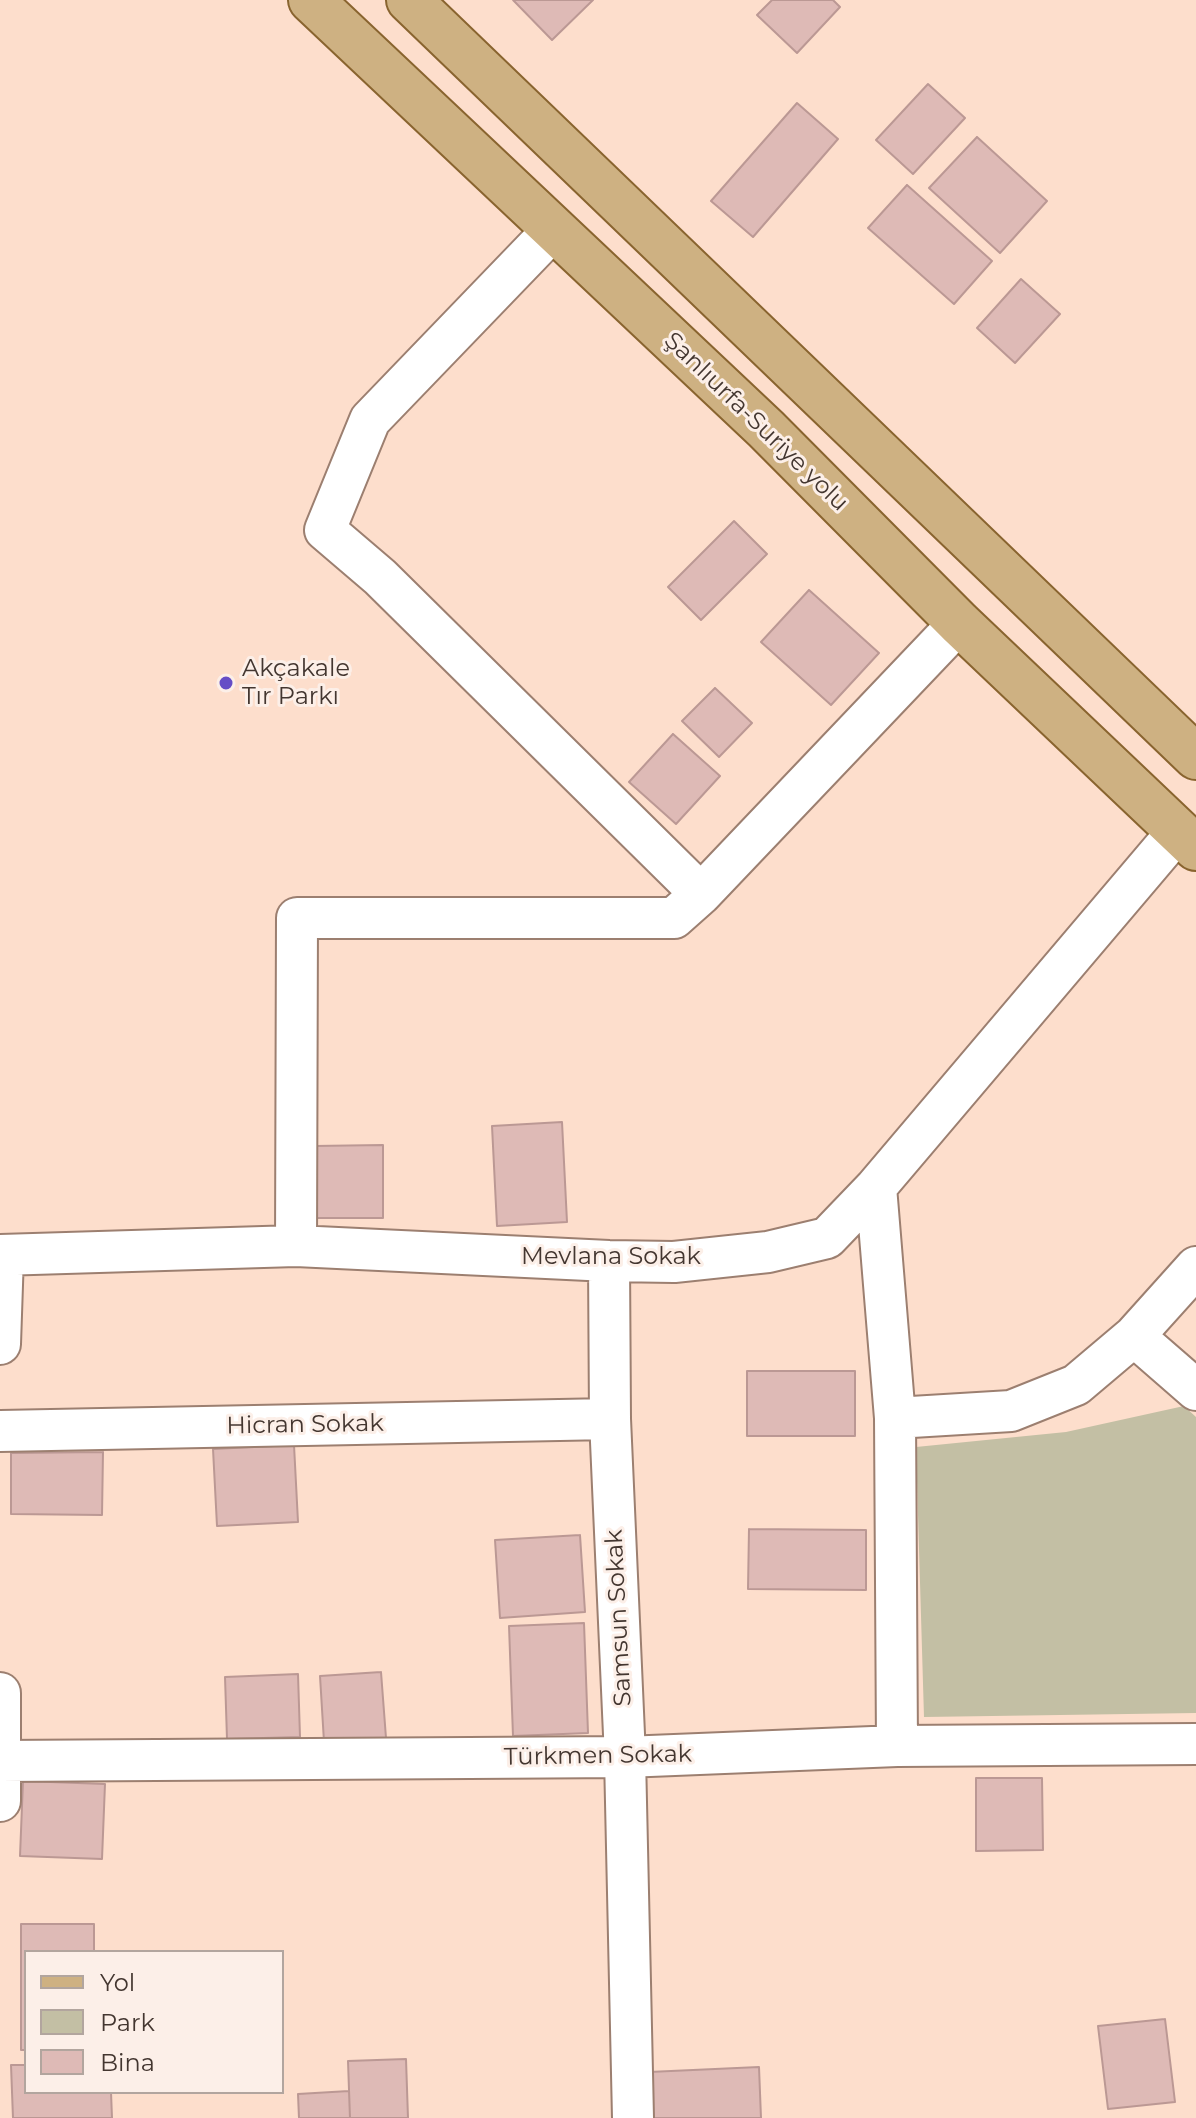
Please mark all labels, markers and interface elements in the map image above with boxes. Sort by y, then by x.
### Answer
street label: Şanlıurfa-Suriye yolu [658,327,854,517]
place label: Akçakale Tır Parkı [242,655,350,711]
marker: Akçakale Tır Parkı [217,674,235,692]
street label: Mevlana Sokak [521,1243,701,1271]
street label: Hicran Sokak [226,1409,384,1441]
street label: Samsun Sokak [600,1529,638,1707]
street label: Türkmen Sokak [504,1740,692,1772]
legend [24,1950,284,2094]
text: Yol [100,1968,135,1997]
text: Park [100,2008,155,2037]
text: Bina [100,2048,155,2077]

